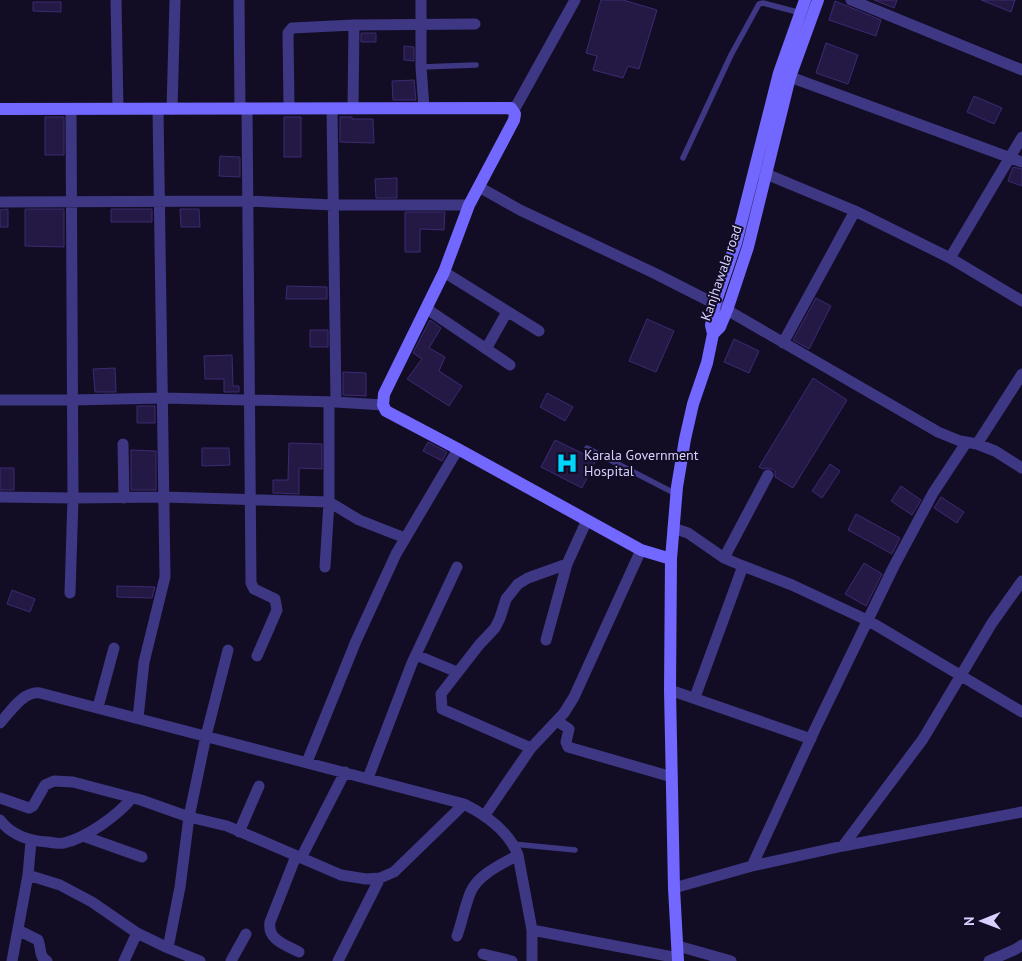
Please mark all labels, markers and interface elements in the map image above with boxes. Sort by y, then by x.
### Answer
street label: Kanjhawala road [696,223,746,323]
place label: Karala Government Hospital [584,446,699,480]
hospital icon: Karala Government Hospital [554,450,580,476]
north arrow [957,896,1007,946]
text: N [960,916,978,926]

